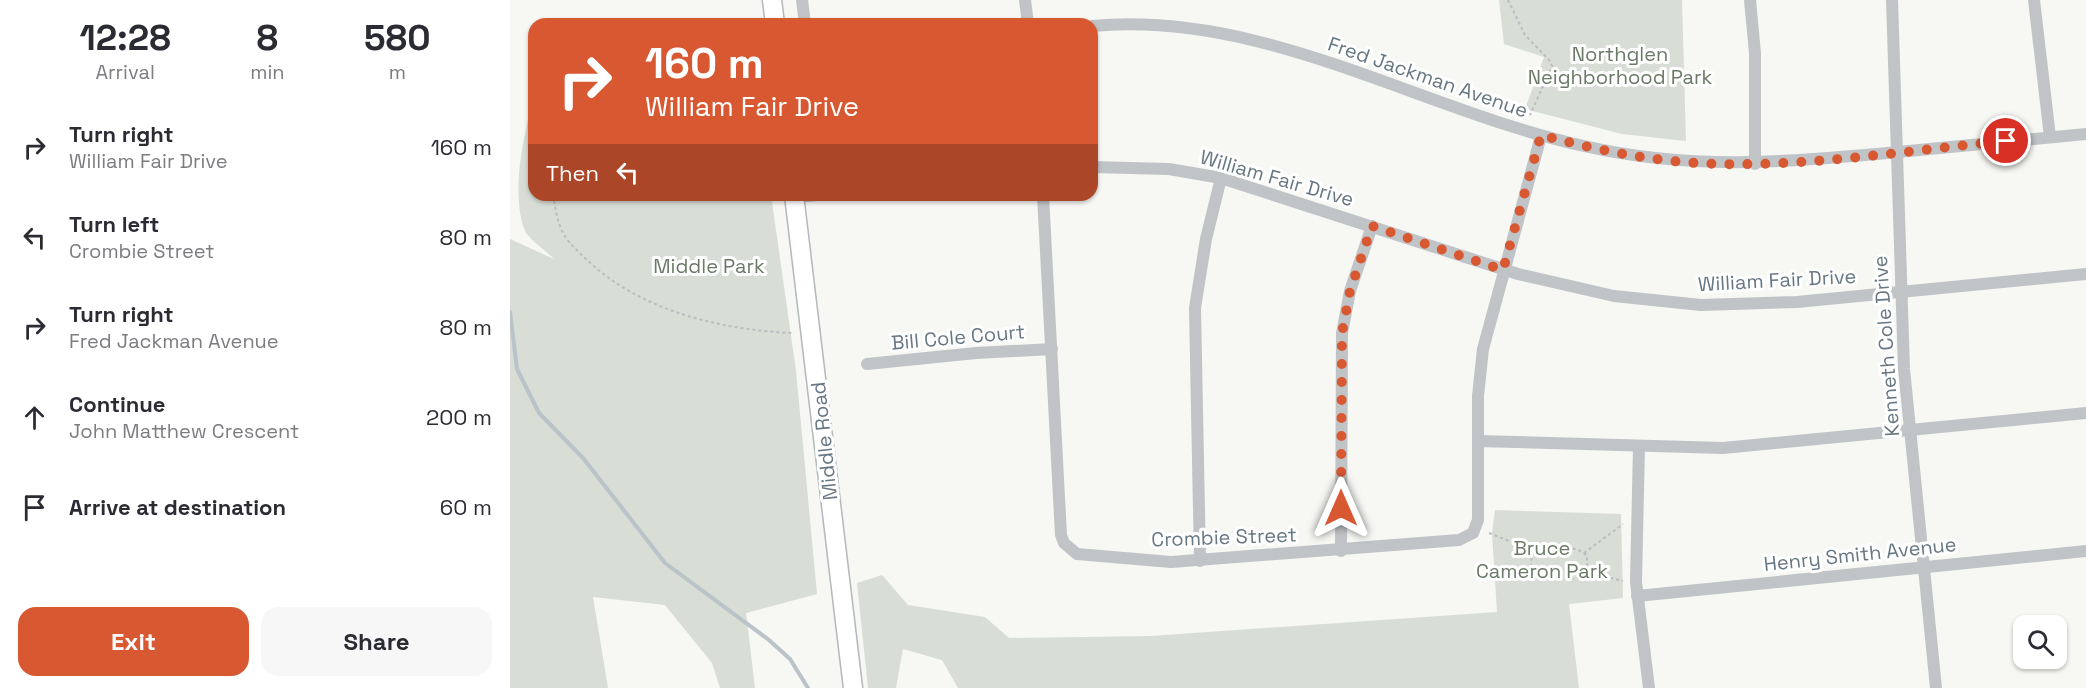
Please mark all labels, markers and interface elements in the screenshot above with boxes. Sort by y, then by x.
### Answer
text: 12:28 [79,15,171,61]
text: 8 [257,15,278,61]
text: 580 [364,15,431,61]
street label: Fred Jackman Avenue [1325,31,1531,123]
text: 160 m [645,37,764,90]
park label: Northglen Neighborhood Park [1528,41,1712,90]
icon: right [546,42,624,120]
text: Arrival [95,59,155,85]
text: min [250,59,285,85]
text: m [389,59,406,85]
text: William Fair Drive [645,89,859,124]
pin [1980,115,2031,166]
text: Turn right [69,120,174,148]
icon: arrive [1989,124,2022,157]
icon: right [18,131,51,164]
text: 160 m [431,133,492,161]
street label: William Fair Drive [1197,144,1357,212]
text: William Fair Drive [69,148,228,174]
icon: left [611,156,644,189]
text: Then [546,159,599,187]
text: Turn left [69,210,159,238]
icon: left [18,221,51,254]
text: 80 m [440,223,492,251]
text: Crombie Street [69,238,214,264]
park label: Middle Park [653,253,765,279]
street label: Kenneth Cole Drive [1867,255,1905,437]
street label: William Fair Drive [1697,263,1857,297]
text: Turn right [69,300,174,328]
icon: right [18,311,51,344]
text: 80 m [440,313,492,341]
street label: Bill Cole Court [890,318,1026,356]
text: Fred Jackman Avenue [69,328,279,354]
street label: Middle Road [805,380,843,502]
text: Continue [69,390,165,418]
icon: ahead [18,401,51,434]
text: 200 m [426,403,492,431]
text: John Matthew Crescent [69,418,299,444]
position arrow [1309,476,1373,540]
icon: arrive [18,491,51,524]
text: Arrive at destination [69,493,286,521]
text: 60 m [440,493,492,521]
street label: Crombie Street [1151,521,1297,553]
street label: Henry Smith Avenue [1762,531,1958,577]
park label: Bruce Cameron Park [1476,535,1608,584]
button: Exit [18,607,249,676]
button: Share [261,607,492,676]
map controls [2013,615,2067,669]
button: search [2013,615,2067,669]

